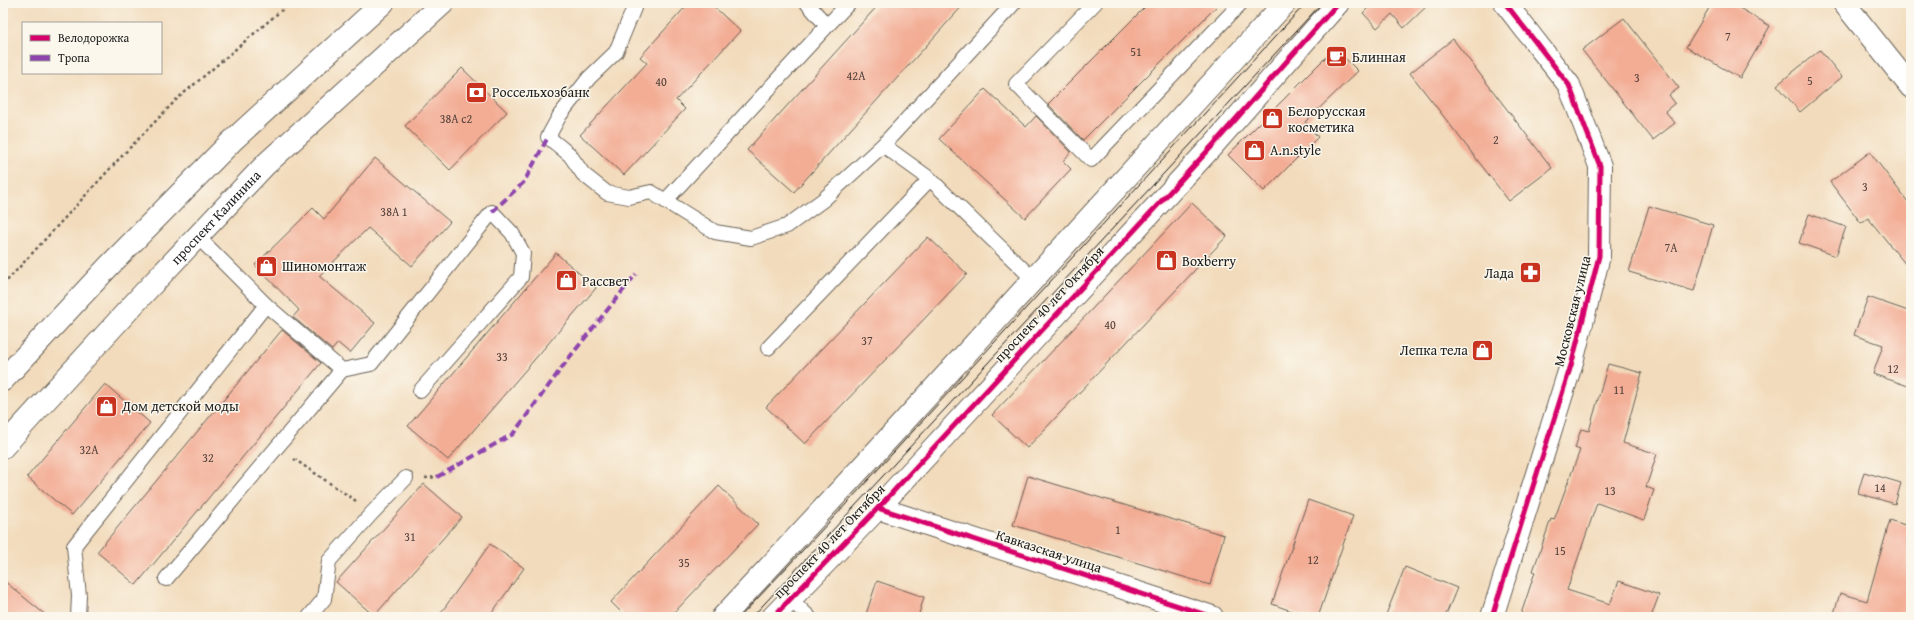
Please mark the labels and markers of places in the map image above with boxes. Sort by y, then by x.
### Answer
cafe icon: Блинная [1323,44,1349,70]
place label: Блинная [1352,47,1406,67]
bank icon: Россельхозбанк [463,79,489,105]
place label: Россельхозбанк [492,82,590,102]
place label: Белорусская косметика [1288,101,1366,137]
shop icon: Белорусская косметика [1259,106,1285,132]
shop icon: A.n.style [1242,137,1268,163]
place label: A.n.style [1270,140,1322,160]
shop icon: Boxberry [1153,248,1179,274]
place label: Boxberry [1182,251,1236,271]
shop icon: Шиномонтаж [253,253,279,279]
place label: Шиномонтаж [282,256,367,276]
pharmacy icon: Лада [1517,260,1543,286]
place label: Лада [1484,263,1514,283]
shop icon: Рассвет [554,268,580,294]
place label: Рассвет [582,271,629,291]
shop icon: Лепка тела [1470,337,1496,363]
place label: Лепка тела [1400,340,1468,360]
shop icon: Дом детской моды [94,393,120,419]
place label: Дом детской моды [121,396,239,416]

